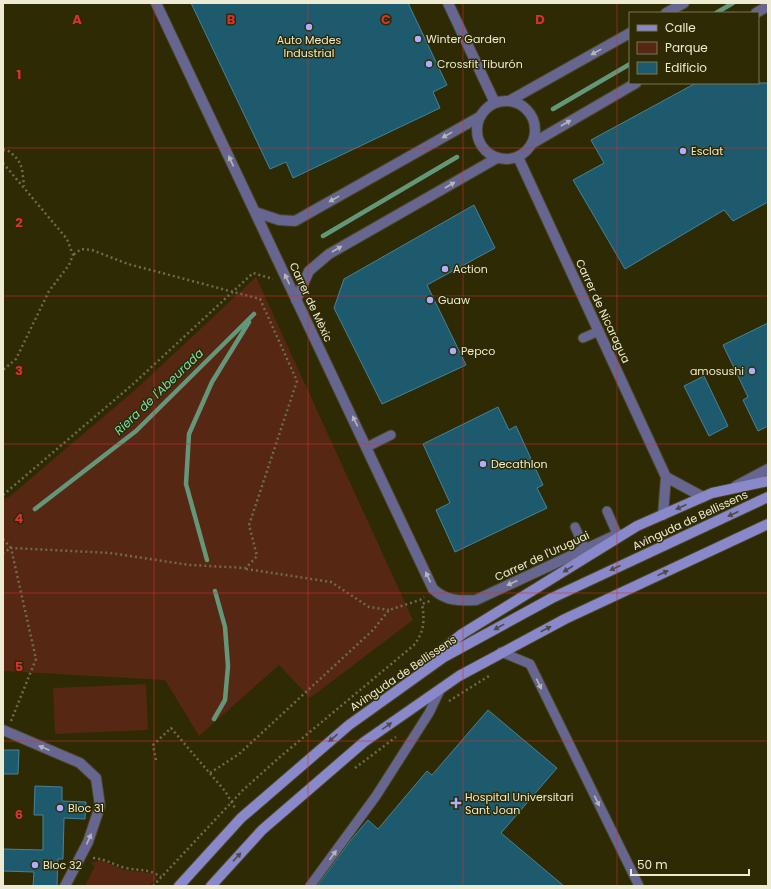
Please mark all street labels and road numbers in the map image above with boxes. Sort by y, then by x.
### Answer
street label: Carrer de Nicaragua [572,256,634,366]
street label: Carrer de Mèxic [286,260,337,345]
street label: Avinguda de Bellissens [630,486,751,554]
street label: Carrer de l'Uruguai [492,527,592,585]
street label: Avinguda de Bellissens [346,631,460,715]

